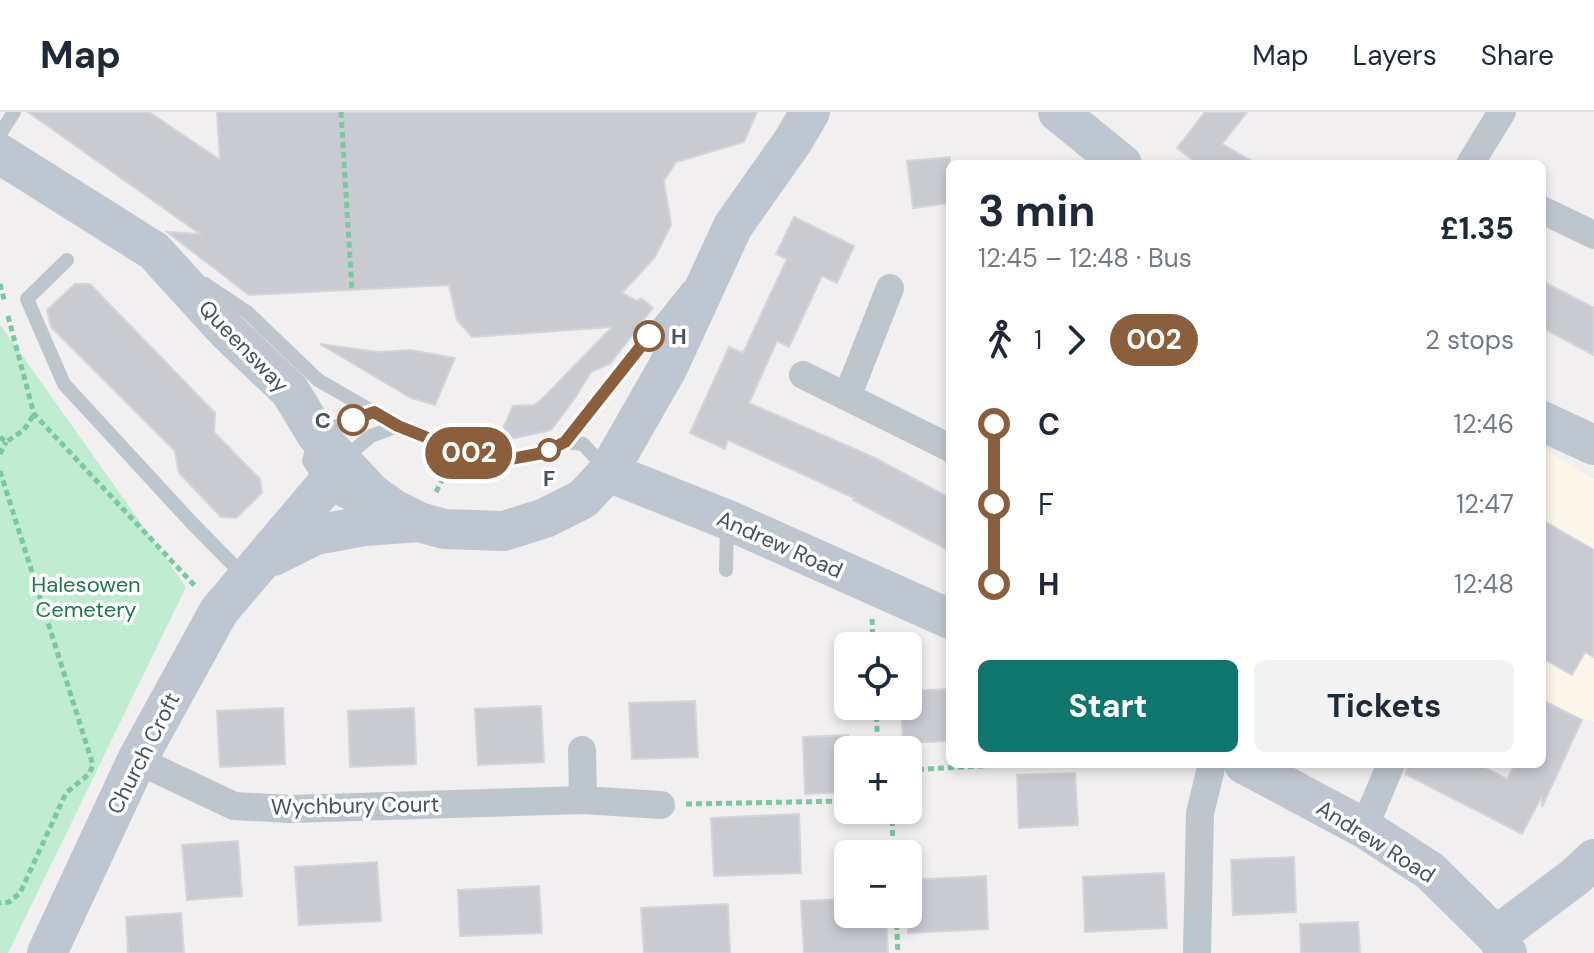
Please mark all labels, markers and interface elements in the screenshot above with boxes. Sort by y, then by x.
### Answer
text: Map [40,30,121,80]
text: Map [1252,37,1309,74]
text: Layers [1353,37,1437,74]
text: Share [1481,37,1554,74]
text: 3 min [978,182,1095,240]
text: £1.35 [1440,209,1514,248]
text: 12:45 – 12:48 · Bus [978,241,1192,275]
street label: Queensway [192,294,295,399]
icon: walk [978,318,1022,362]
icon: forward [1054,318,1098,362]
marker: H [634,321,664,351]
text: 002 [1126,321,1182,358]
place label: H [671,322,687,351]
text: 1 [1034,323,1042,357]
text: 2 stops [1425,323,1514,357]
marker: C [338,405,368,435]
text: C [1038,405,1060,444]
place label: C [315,406,331,435]
text: 12:46 [1454,407,1514,441]
line badge: 002 [423,427,515,479]
text: 002 [441,434,497,471]
marker: F [538,439,560,461]
place label: F [543,464,555,493]
text: F [1038,485,1054,524]
text: 12:47 [1456,487,1514,521]
street label: Andrew Road [712,504,847,585]
text: H [1038,565,1059,604]
text: 12:48 [1454,567,1514,601]
park label: Halesowen Cemetery [31,570,141,624]
map controls [834,632,922,928]
button: locate [834,632,922,720]
button: Start [978,660,1238,752]
button: Tickets [1254,660,1514,752]
street label: Church Croft [100,688,186,819]
button: + [834,736,922,824]
street label: Wychbury Court [271,790,440,821]
street label: Andrew Road [1311,793,1441,889]
button: − [834,840,922,928]

